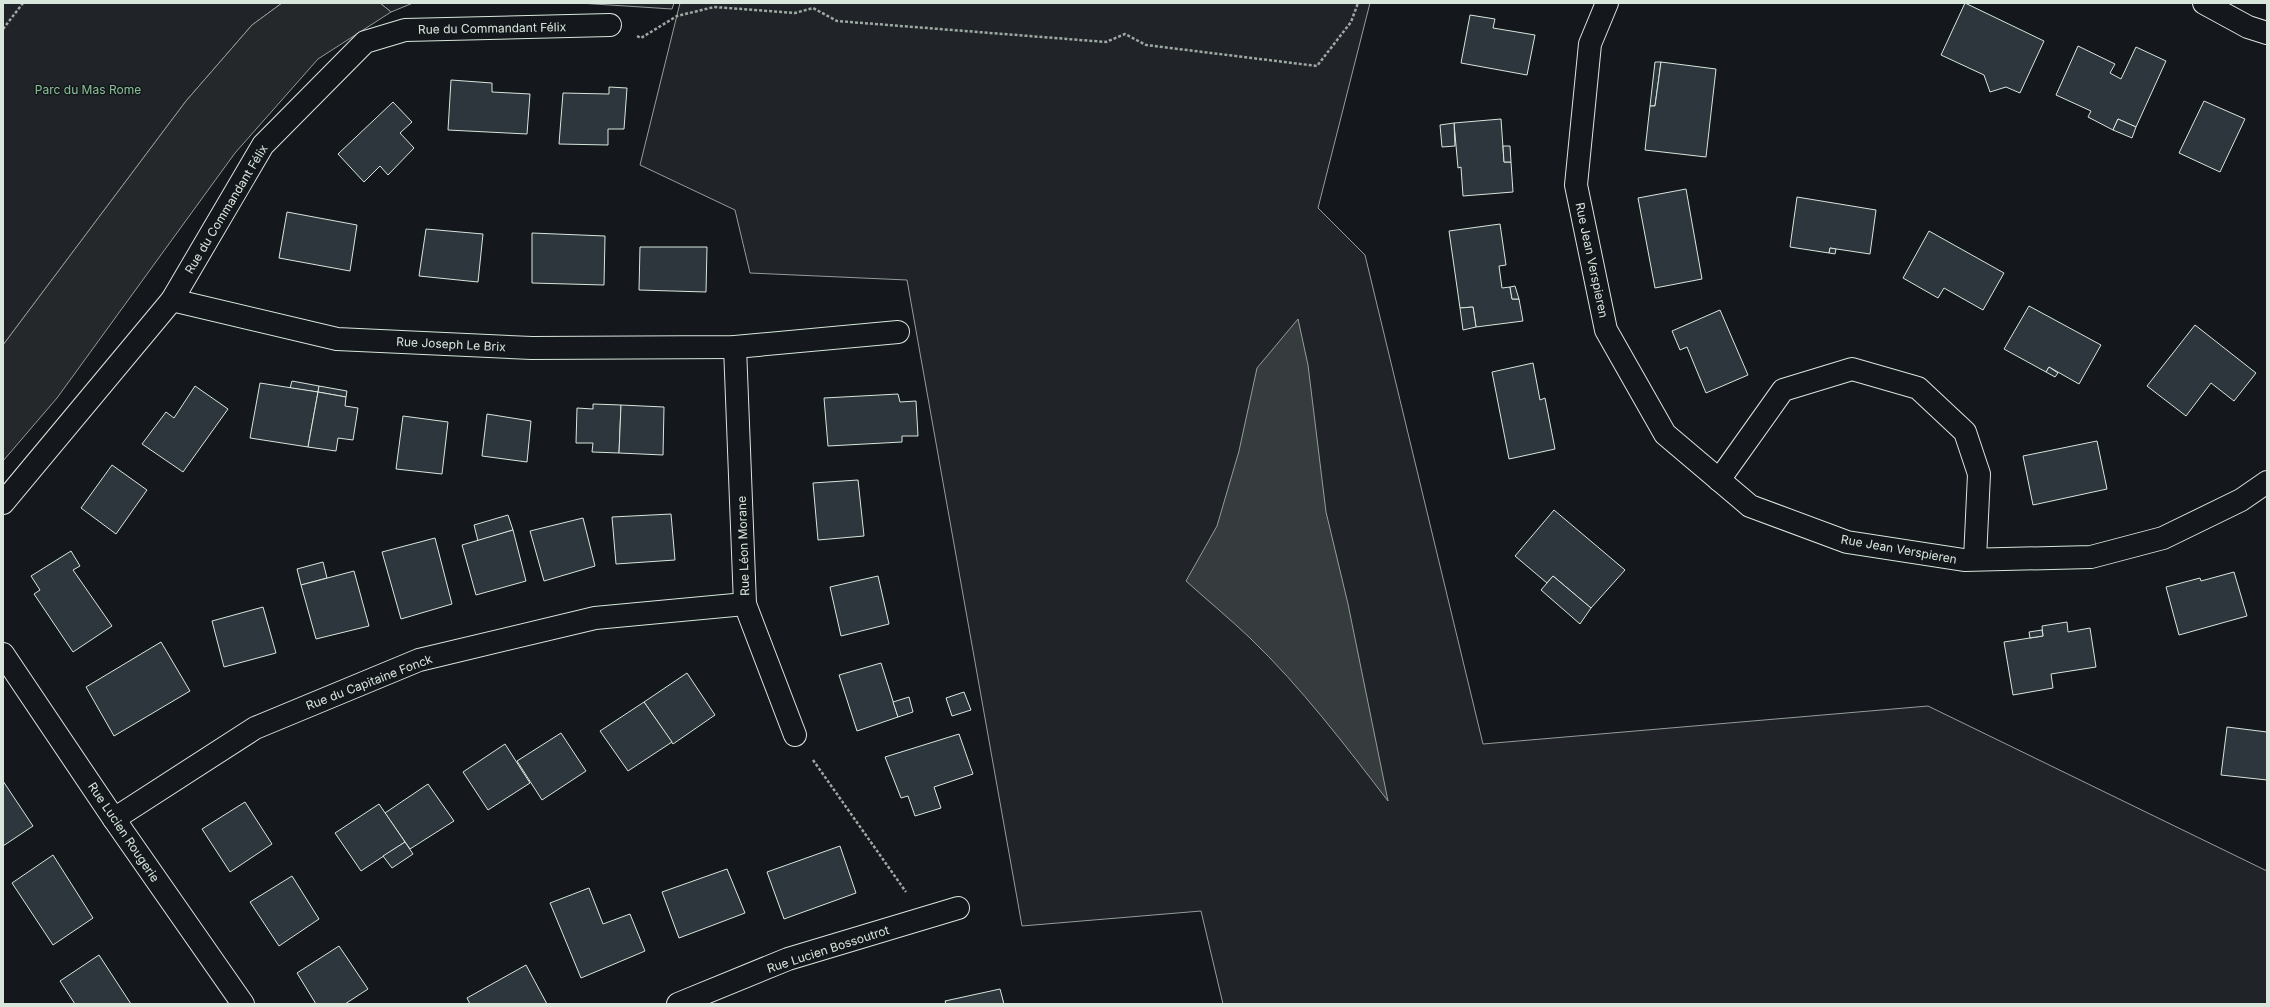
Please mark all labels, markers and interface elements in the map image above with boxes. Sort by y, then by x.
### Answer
street label: Rue du Commandant Félix [418,19,567,37]
park label: Parc du Mas Rome [35,82,141,97]
street label: Rue du Commandant Félix [181,141,271,276]
street label: Rue Jean Verspieren [1572,201,1612,319]
street label: Rue Joseph Le Brix [396,334,507,354]
street label: Rue Léon Morane [734,496,752,596]
street label: Rue Jean Verspieren [1840,531,1958,567]
street label: Rue du Capitaine Fonck [304,651,435,713]
street label: Rue Lucien Rougerie [85,779,163,885]
street label: Rue Lucien Bossoutrot [765,922,891,976]

